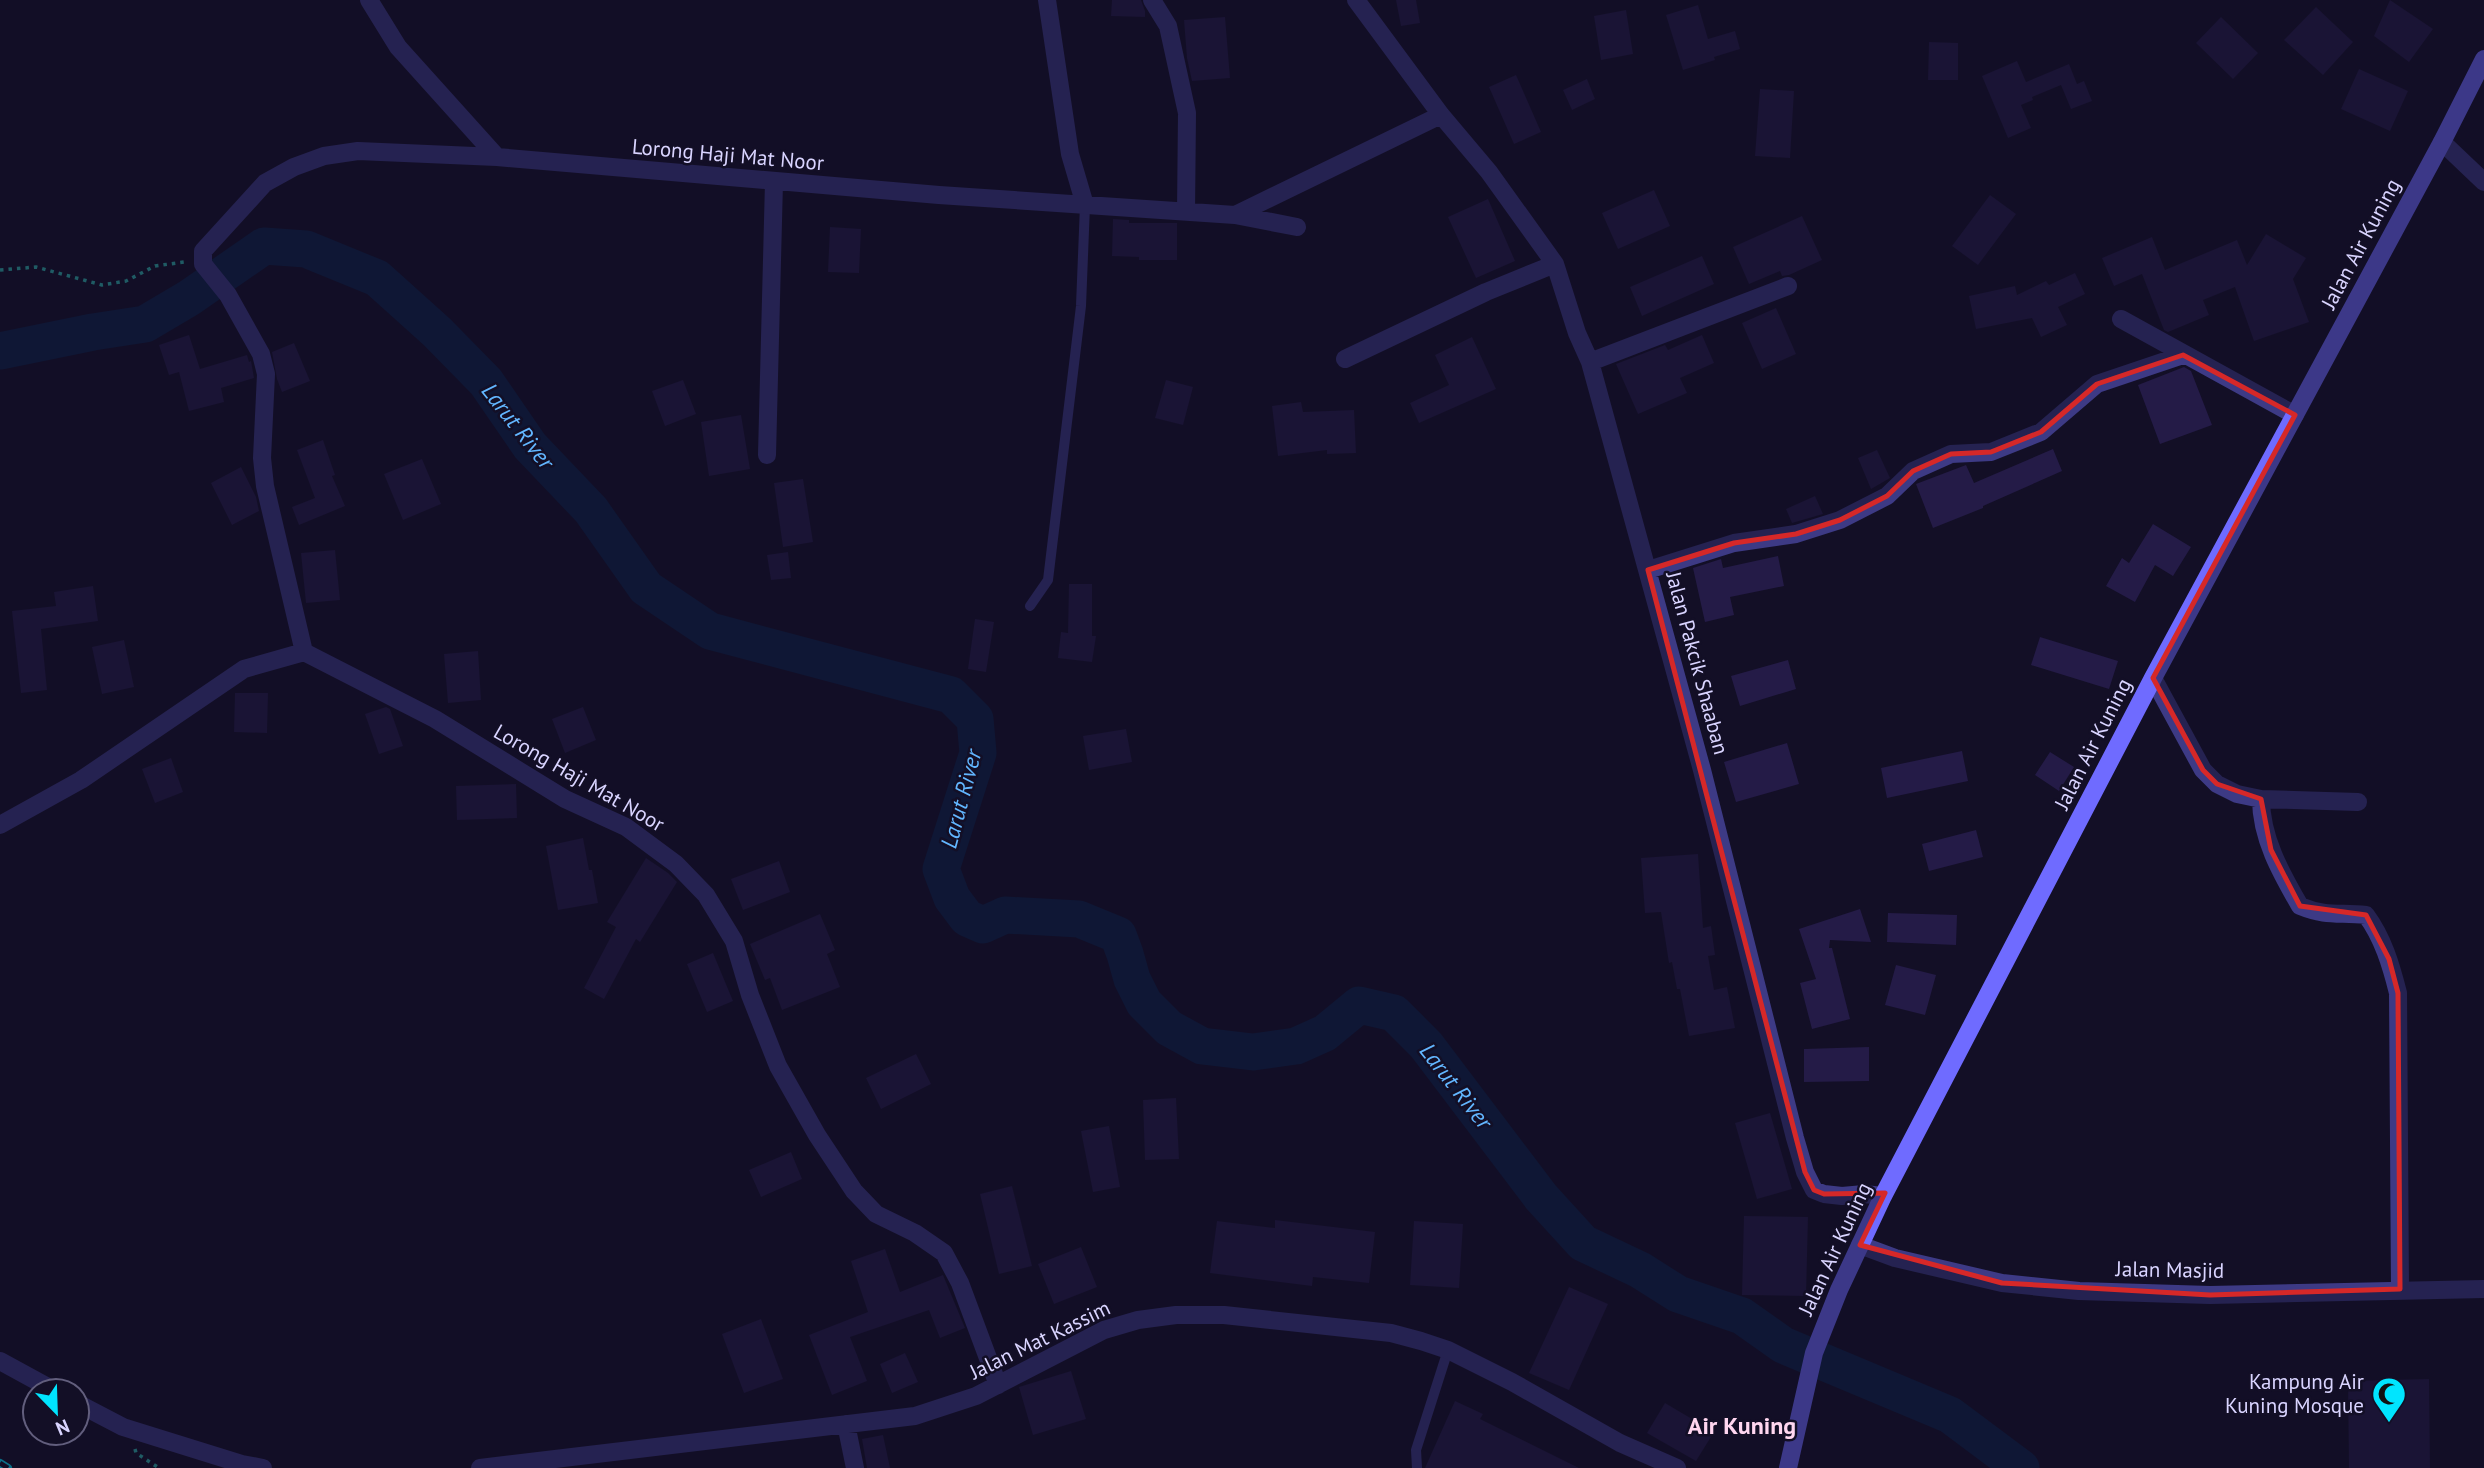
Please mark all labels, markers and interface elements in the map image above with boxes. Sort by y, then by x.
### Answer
street label: Lorong Haji Mat Noor [631,133,825,176]
street label: Jalan Air Kuning [2314,174,2406,314]
water label: Larut River [476,377,562,476]
street label: Jalan Pakcik Shaaban [1660,567,1735,757]
street label: Jalan Air Kuning [2047,674,2137,815]
street label: Lorong Haji Mat Noor [489,718,669,837]
water label: Larut River [933,745,988,851]
water label: Larut River [1414,1037,1500,1136]
street label: Jalan Air Kuning [1792,1178,1877,1320]
street label: Jalan Masjid [2114,1255,2225,1284]
street label: Jalan Mat Kassim [964,1294,1114,1386]
place label: Kampung Air Kuning Mosque [2225,1368,2364,1419]
mosque icon: Kampung Air Kuning Mosque [2370,1375,2408,1424]
north arrow [21,1377,91,1447]
district label: Air Kuning [1688,1410,1796,1441]
text: N [52,1414,73,1441]

